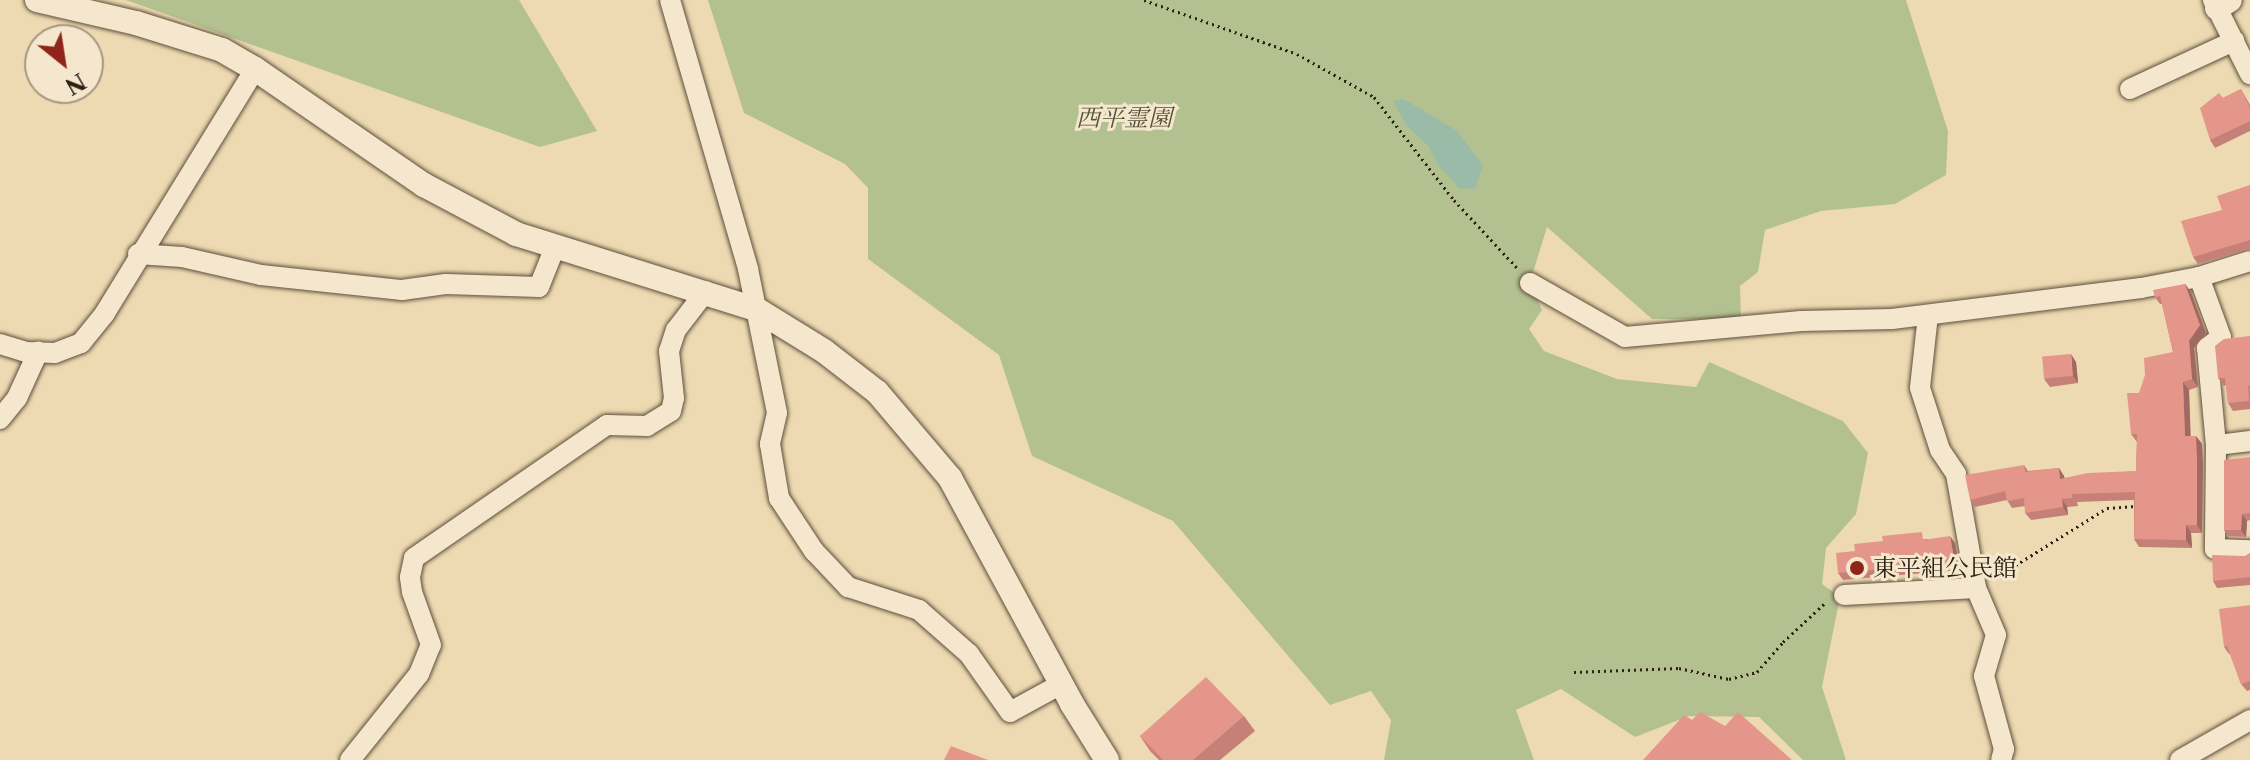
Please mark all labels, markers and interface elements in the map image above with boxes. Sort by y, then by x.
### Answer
north arrow [24,24,104,104]
text: N [60,67,90,100]
park label: 西平霊園 [1076,104,1172,132]
place label: 東平組公民館 [1873,554,2017,582]
marker: 東平組公民館 [1848,559,1866,577]

